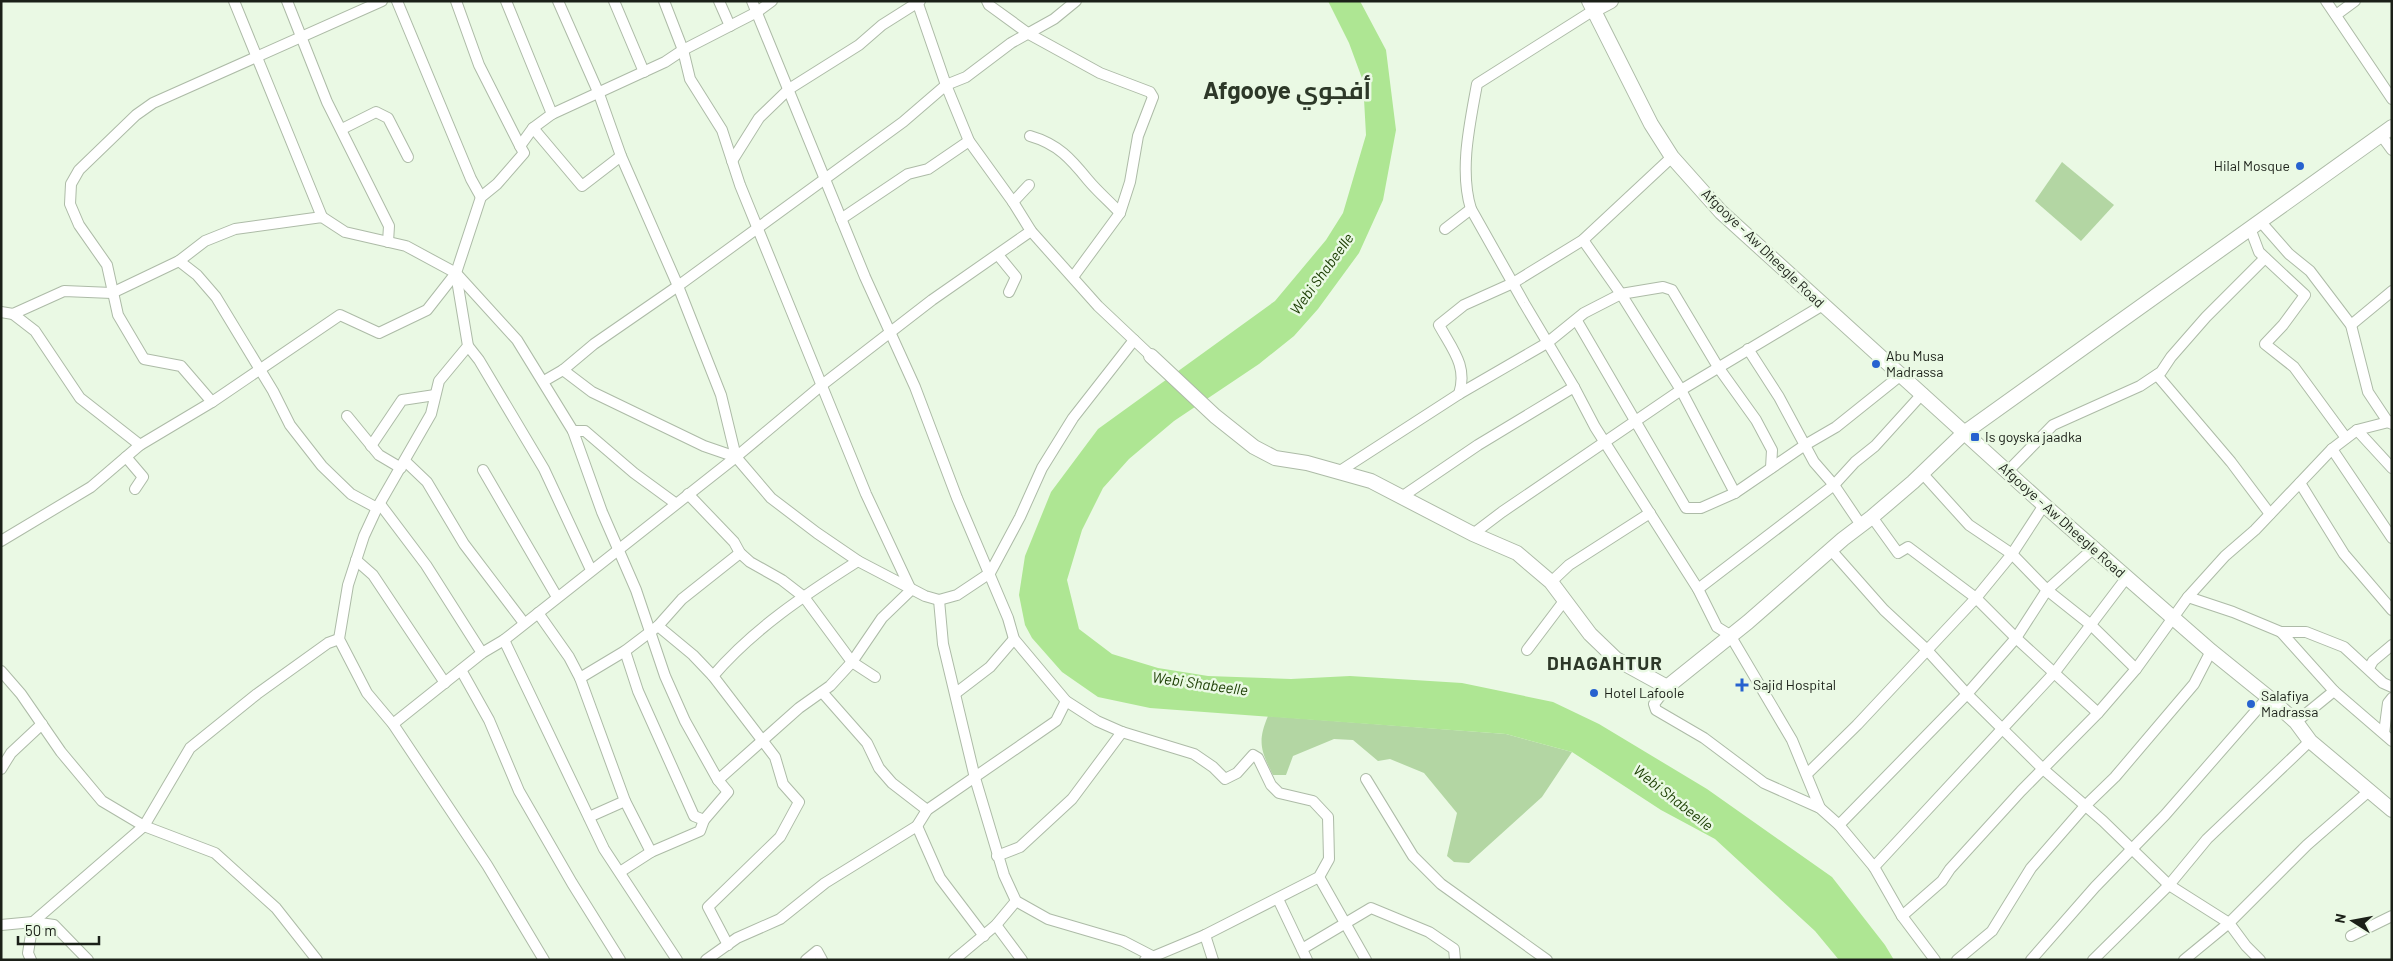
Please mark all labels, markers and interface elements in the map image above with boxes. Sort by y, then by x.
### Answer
district label: Afgooye أفجوي [1203,75,1371,110]
place label: Hilal Mosque [2214,157,2290,174]
marker: Hilal Mosque [2294,160,2306,172]
street label: Afgooye - Aw Dheegle Road [1698,185,1828,311]
water label: Webi Shabeelle [1286,229,1357,318]
place label: Abu Musa Madrassa [1886,347,1944,380]
marker: Abu Musa Madrassa [1870,358,1882,370]
place label: Is goyska jaadka [1985,428,2082,445]
marker: Is goyska jaadka [1969,431,1981,443]
street label: Afgooye - Aw Dheegle Road [1996,458,2129,581]
district label: DHAGAHTUR [1547,651,1663,674]
water label: Webi Shabeelle [1151,667,1249,699]
place label: Sajid Hospital [1753,676,1836,693]
marker: Sajid Hospital [1735,678,1749,692]
place label: Hotel Lafoole [1604,684,1684,701]
marker: Hotel Lafoole [1588,687,1600,699]
place label: Salafiya Madrassa [2261,687,2318,720]
marker: Salafiya Madrassa [2245,698,2257,710]
water label: Webi Shabeelle [1630,760,1717,834]
north arrow [2328,896,2378,946]
text: N [2331,912,2349,925]
scale bar [18,914,99,946]
text: 50 m [25,921,57,939]

